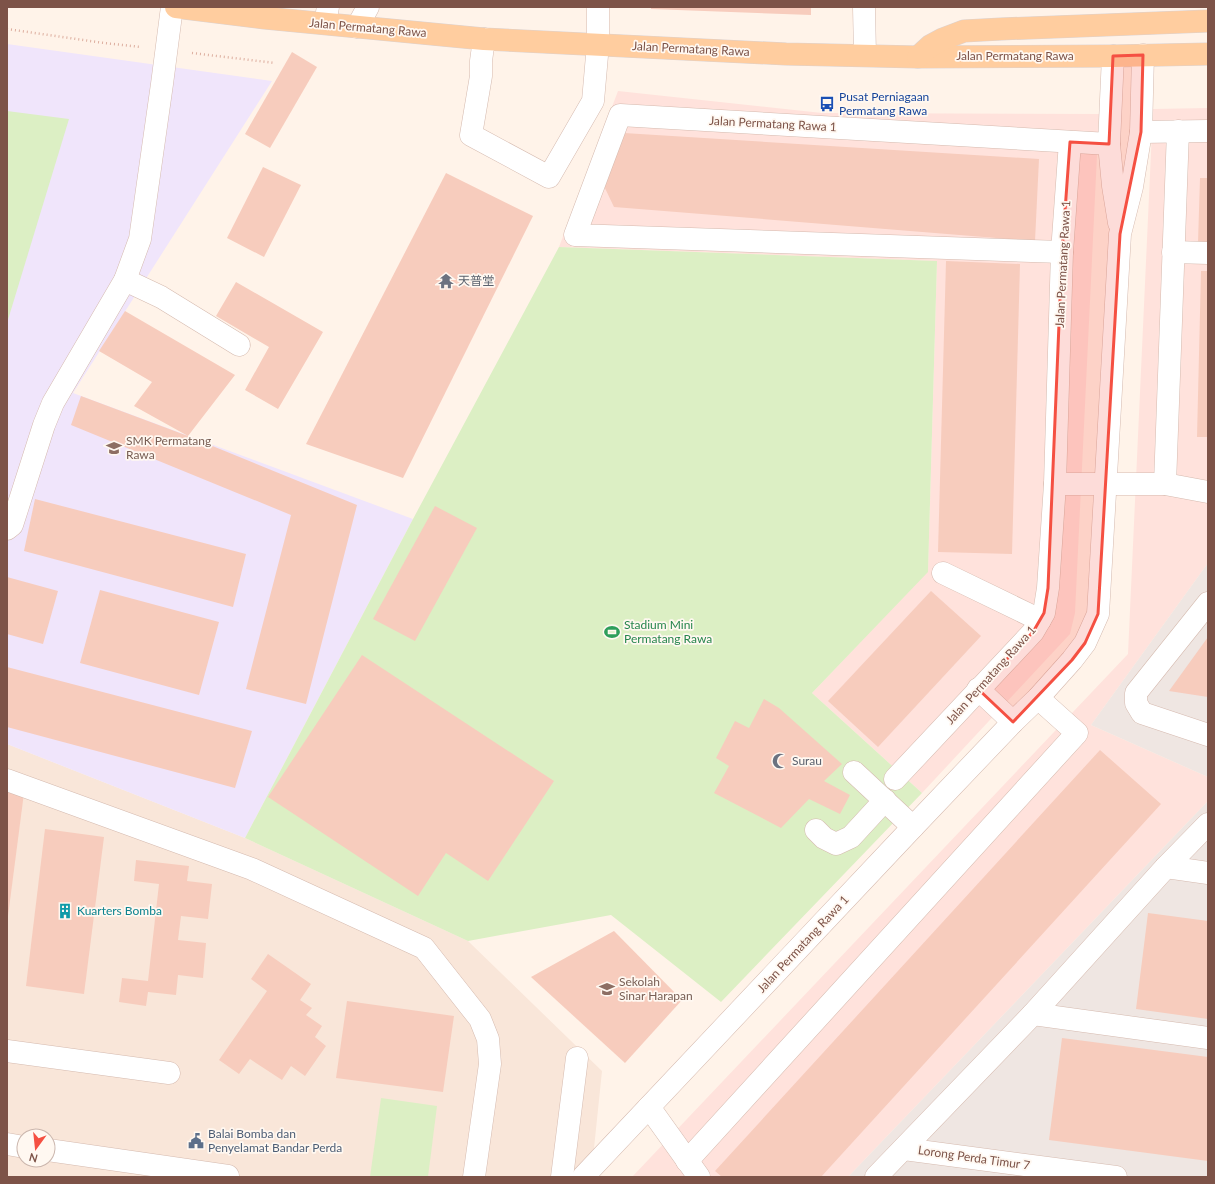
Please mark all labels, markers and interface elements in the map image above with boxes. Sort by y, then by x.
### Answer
street label: Jalan Permatang Rawa [309,15,427,40]
street label: Jalan Permatang Rawa [632,38,750,59]
street label: Jalan Permatang Rawa [956,48,1074,63]
place label: Pusat Perniagaan Permatang Rawa [839,89,929,118]
bus stop icon: Pusat Perniagaan Permatang Rawa [818,95,836,113]
street label: Jalan Permatang Rawa 1 [709,113,837,134]
street label: Jalan Permatang Rawa 1 [1052,200,1073,328]
temple icon: 天普堂 [437,272,455,290]
place label: 天普堂 [458,273,494,288]
place label: SMK Permatang Rawa [126,433,211,462]
school or university icon: SMK Permatang Rawa [105,439,123,457]
place label: Stadium Mini Permatang Rawa [624,617,712,646]
street label: Jalan Permatang Rawa 1 [942,622,1039,727]
sports icon: Stadium Mini Permatang Rawa [603,623,621,641]
mosque icon: Surau [771,752,789,770]
place label: Surau [792,753,822,768]
street label: Jalan Permatang Rawa 1 [754,892,852,995]
building icon: Kuarters Bomba [56,902,74,920]
place label: Kuarters Bomba [77,903,162,918]
place label: Sekolah Sinar Harapan [619,974,693,1003]
school or university icon: Sekolah Sinar Harapan [598,980,616,998]
place label: Balai Bomba dan Penyelamat Bandar Perda [208,1126,342,1155]
north arrow [16,1128,56,1168]
public building icon: Balai Bomba dan Penyelamat Bandar Perda [187,1132,205,1150]
street label: Lorong Perda Timur 7 [917,1142,1031,1173]
text: N [28,1151,39,1166]

